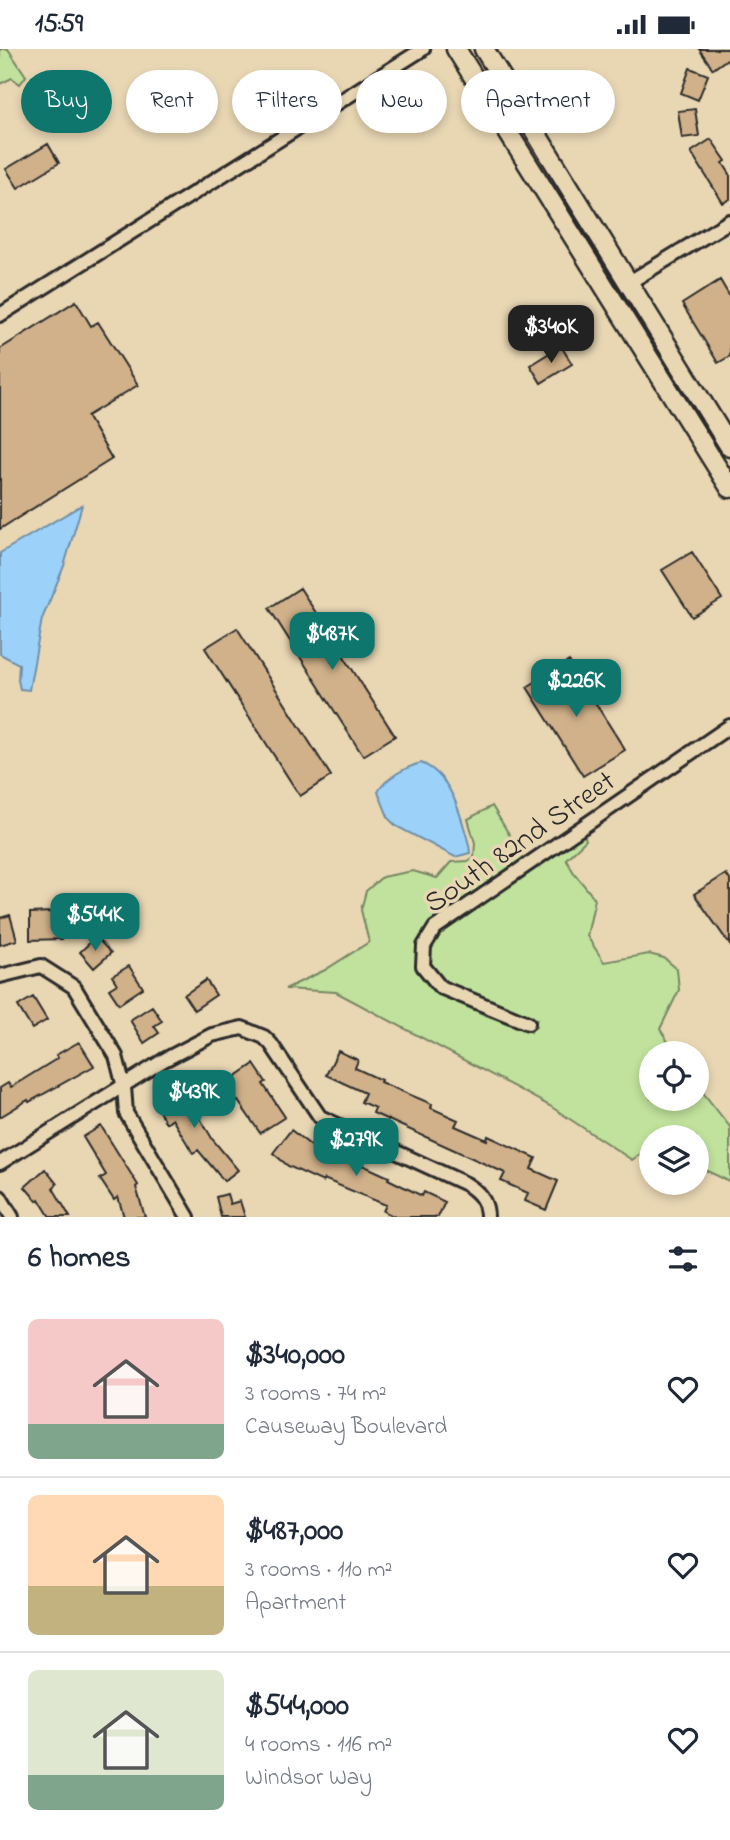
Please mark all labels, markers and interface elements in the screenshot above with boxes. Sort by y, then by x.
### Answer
text: 15:59 [35,6,83,44]
chip: Buy [21,70,112,133]
chip: Rent [126,70,218,133]
chip: Filters [232,70,342,133]
chip: New [356,70,447,133]
chip: Apartment [461,70,615,133]
pin: $340K [502,305,600,365]
text: $340K [524,311,578,344]
pin: $487K [283,613,381,672]
text: $487K [306,618,358,651]
pin: $226K [527,659,625,719]
text: $226K [547,665,605,698]
street label: South 82nd Street [416,761,625,926]
pin: $544K [46,893,144,953]
text: $544K [66,899,124,932]
map controls [639,1041,709,1195]
button: locate [639,1041,709,1111]
pin: $439K [145,1070,243,1130]
text: $439K [169,1076,219,1109]
pin: $279K [307,1119,405,1178]
text: $279K [330,1124,382,1157]
button: layers [639,1125,709,1195]
text: 6 homes [28,1237,131,1281]
icon: filters [664,1240,702,1278]
text: $340,000 [245,1334,345,1378]
icon: home [84,1347,168,1431]
icon: heart [664,1370,702,1408]
text: 3 rooms · 74 m² [245,1378,387,1411]
text: Causeway Boulevard [245,1411,447,1444]
text: $487,000 [245,1510,343,1554]
icon: home [84,1523,168,1607]
icon: heart [664,1546,702,1584]
text: 3 rooms · 110 m² [245,1554,392,1587]
text: Apartment [245,1587,346,1620]
text: $544,000 [245,1685,349,1729]
icon: home [84,1698,168,1782]
icon: heart [664,1721,702,1759]
text: 4 rooms · 116 m² [245,1729,392,1762]
text: Windsor Way [245,1762,372,1795]

